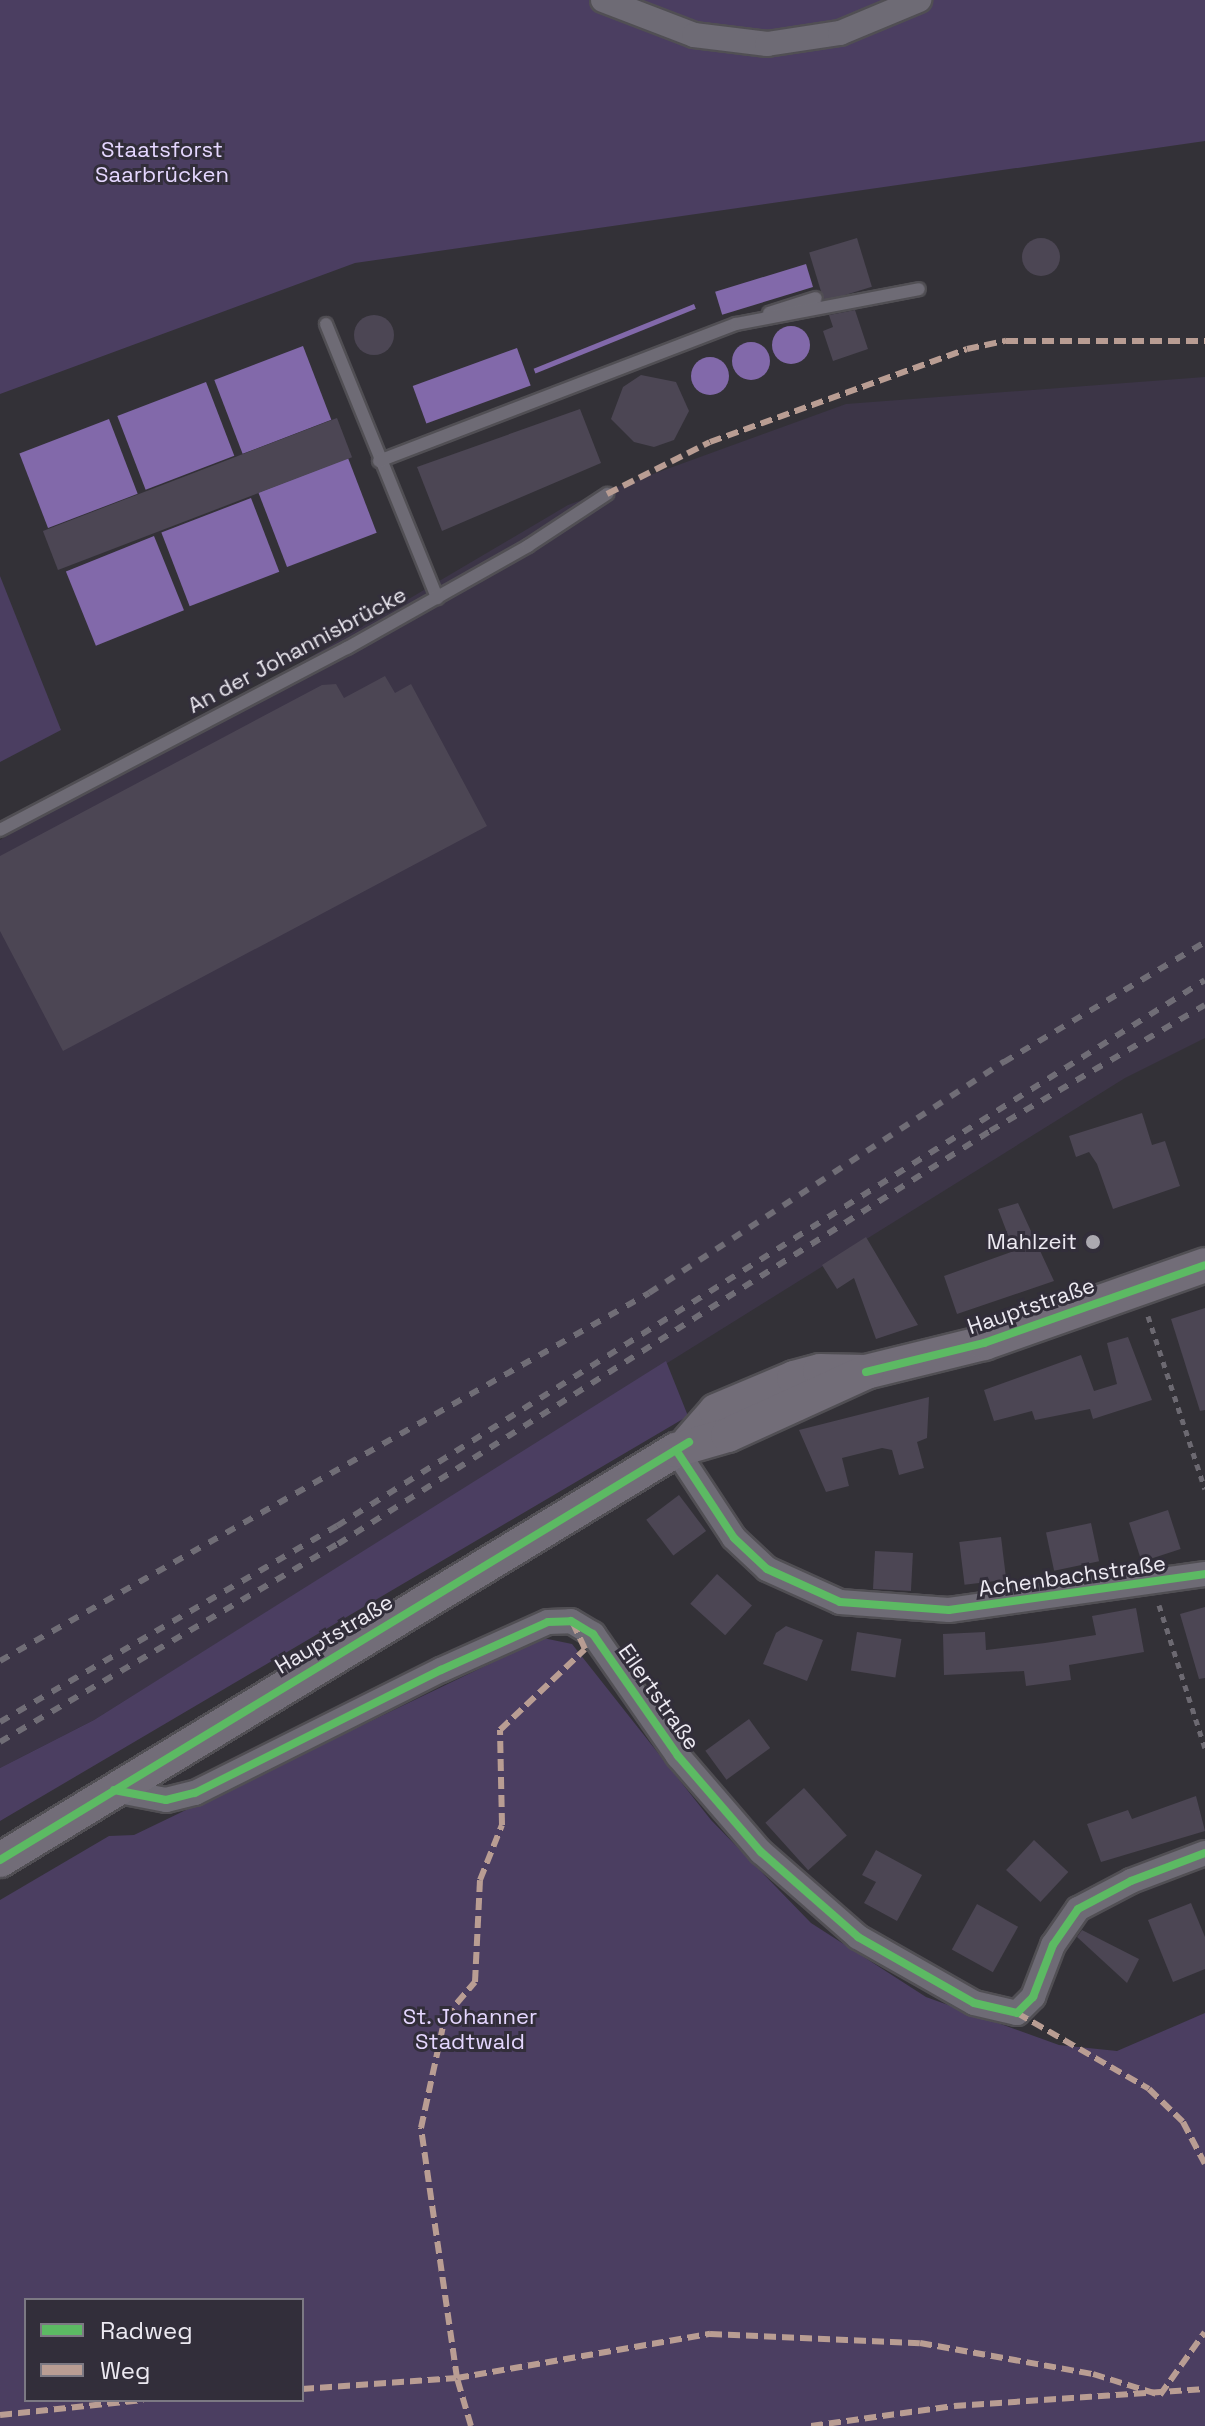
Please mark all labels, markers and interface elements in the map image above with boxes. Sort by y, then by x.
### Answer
park label: Staatsforst Saarbrücken [95,136,229,188]
street label: An der Johannisbrücke [183,581,411,719]
place label: Mahlzeit [987,1229,1077,1255]
marker: Mahlzeit [1084,1233,1102,1251]
street label: Hauptstraße [964,1272,1098,1340]
street label: Achenbachstraße [977,1550,1167,1602]
street label: Hauptstraße [270,1588,398,1680]
street label: Eilertstraße [613,1639,705,1755]
park label: St. Johanner Stadtwald [402,2003,538,2054]
legend [24,2298,304,2402]
text: Radweg [100,2315,193,2346]
text: Weg [100,2355,150,2386]

